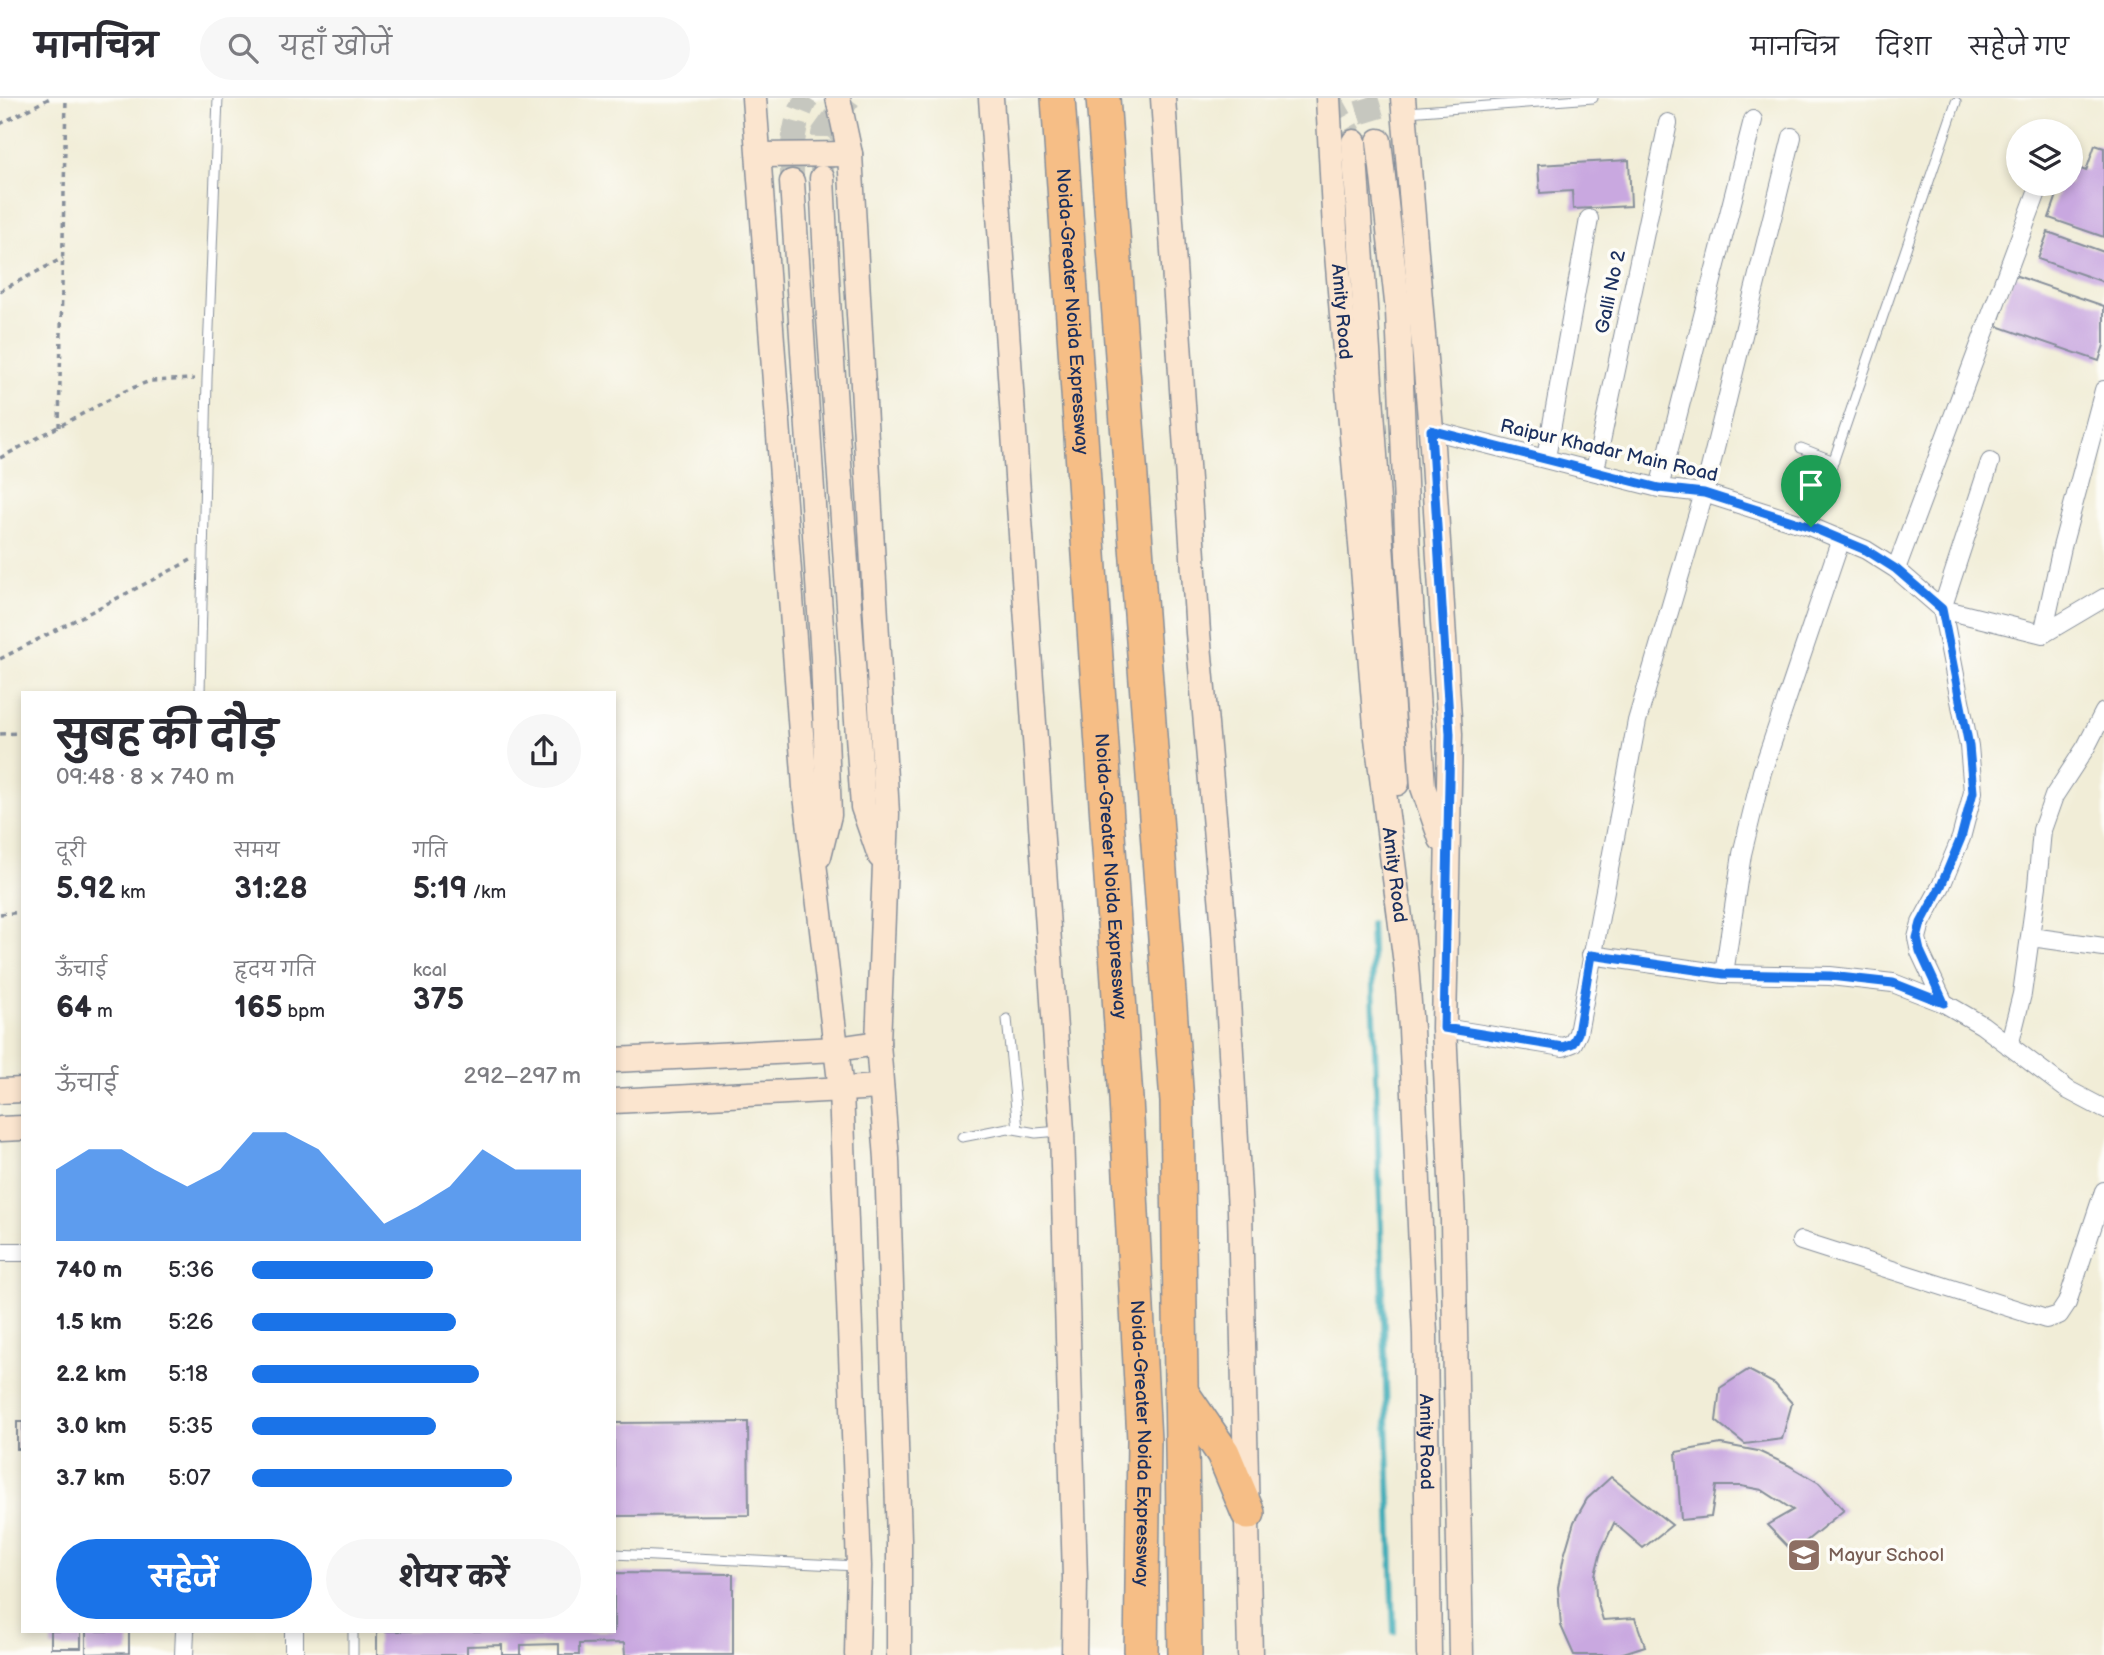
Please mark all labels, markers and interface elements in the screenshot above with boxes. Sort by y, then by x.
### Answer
search box [200,17,690,80]
text: मानचित्र [35,27,158,67]
icon: search [224,29,262,67]
text: यहाँ खोजें [280,32,392,63]
text: मानचित्र [1751,33,1839,62]
text: दिशा [1877,33,1931,62]
text: सहेजे गए [1969,33,2069,62]
map controls [2006,119,2083,196]
button: layers [2006,119,2083,196]
street label: Noida-Greater Noida Expressway [1051,168,1094,456]
street label: Galli No 2 [1591,248,1631,336]
street label: Amity Road [1326,263,1357,360]
street label: Raipur Khadar Main Road [1498,415,1720,487]
pin [1781,455,1841,527]
icon: arrive [1792,466,1830,504]
text: सुबह की दौड़ [56,714,278,759]
button: share [507,714,581,788]
street label: Noida-Greater Noida Expressway [1090,732,1132,1020]
text: 09:48 · 8 × 740 m [56,763,234,791]
street label: Amity Road [1377,826,1412,924]
text: दूरी [56,840,86,863]
text: समय [234,840,280,863]
text: गति [413,840,447,863]
text: 5.92 [56,871,115,907]
text: 31:28 [234,871,308,907]
text: 5:19 [413,871,467,907]
text: km [115,881,146,904]
text: /km [467,881,506,904]
text: ऊँचाई [56,959,107,982]
text: हृदय गति [234,959,315,982]
text: kcal [413,959,447,982]
text: 375 [413,982,464,1018]
text: 64 [56,990,92,1026]
text: 165 [234,990,282,1026]
text: m [92,1000,113,1023]
text: bpm [282,1000,325,1023]
text: 292–297 m [463,1062,581,1090]
text: ऊँचाई [56,1070,118,1098]
text: 740 m [56,1256,122,1284]
text: 5:36 [168,1256,214,1284]
street label: Noida-Greater Noida Expressway [1125,1299,1156,1587]
text: 1.5 km [56,1308,122,1336]
text: 5:26 [168,1308,213,1336]
text: 2.2 km [56,1360,127,1388]
text: 5:18 [168,1360,208,1388]
street label: Amity Road [1414,1394,1438,1490]
text: 3.0 km [56,1412,127,1440]
text: 5:35 [168,1412,213,1440]
text: 3.7 km [56,1464,125,1492]
text: 5:07 [168,1464,211,1492]
school or university icon: Mayur School [1785,1536,1823,1574]
button: सहेजें [56,1539,312,1619]
button: शेयर करें [326,1539,581,1619]
place label: Mayur School [1828,1544,1944,1567]

